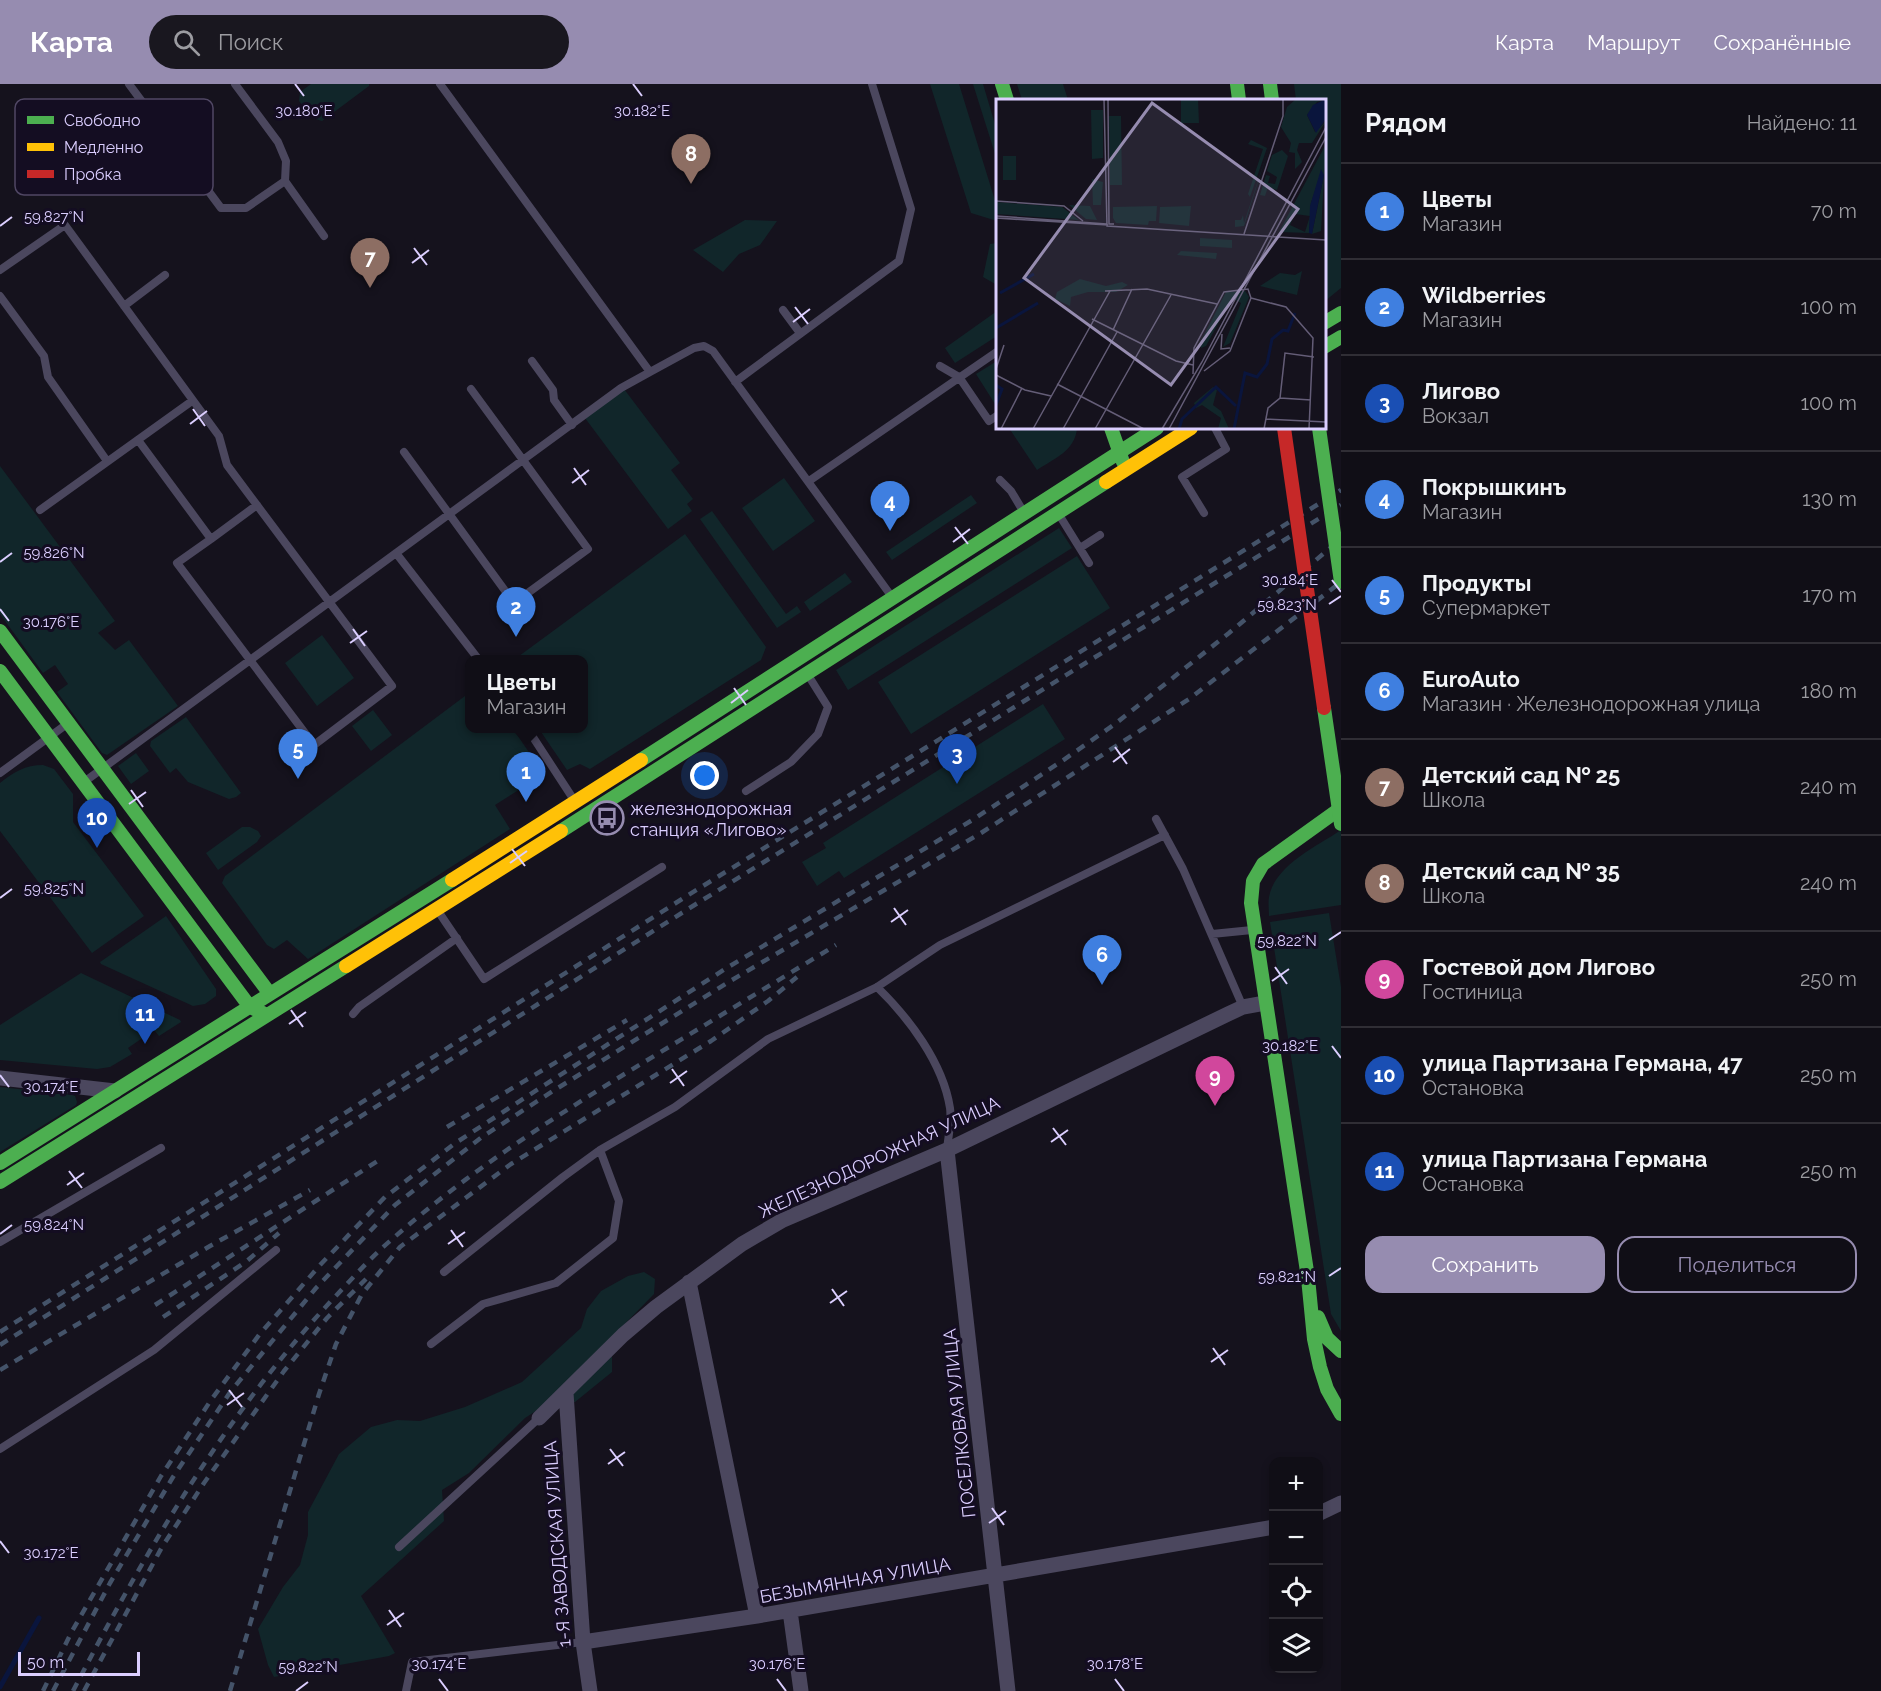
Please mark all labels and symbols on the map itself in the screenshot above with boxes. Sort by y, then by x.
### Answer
legend [15,99,213,195]
inset map [996,99,1326,429]
text: 30.180°E [275,102,333,120]
text: 30.182°E [614,102,670,120]
text: Свободно [64,111,140,130]
pin: 8 [672,135,710,184]
text: Медленно [64,138,143,157]
text: Пробка [64,165,122,184]
text: 59.827°N [24,208,84,226]
pin: 7 [350,238,389,288]
pin: 4 [870,482,910,531]
text: 59.826°N [23,544,85,562]
text: 30.184°E [1262,571,1318,589]
pin: 2 [496,588,536,637]
text: 59.823°N [1257,596,1317,614]
text: 30.176°E [23,613,79,631]
pin: 5 [278,730,318,779]
pin: 3 [938,734,976,784]
pin: 1 [506,752,546,802]
your location [690,761,719,790]
pin: 10 [78,798,116,848]
place label: железнодорожная станция «Лигово» [630,798,792,840]
bus stop icon: железнодорожная станция «Лигово» [589,800,625,836]
text: 59.825°N [24,880,84,898]
text: 59.822°N [1257,932,1317,950]
pin: 6 [1082,936,1122,985]
pin: 11 [126,994,164,1044]
text: 30.182°E [1262,1037,1318,1055]
pin: 9 [1196,1056,1234,1106]
text: 30.174°E [24,1078,78,1096]
street label: ЖЕЛЕЗНОДОРОЖНАЯ УЛИЦА [755,1092,1003,1222]
text: 59.824°N [24,1216,84,1234]
text: 59.821°N [1258,1268,1316,1286]
street label: ПОСЕЛКОВАЯ УЛИЦА [939,1327,979,1519]
street label: 1-Я ЗАВОДСКАЯ УЛИЦА [539,1440,575,1648]
text: 30.172°E [23,1544,79,1562]
street label: БЕЗЫМЯННАЯ УЛИЦА [758,1553,952,1607]
scale bar [18,1649,140,1676]
text: 30.174°E [412,1655,466,1673]
text: 30.176°E [749,1655,805,1673]
text: 30.178°E [1087,1655,1143,1673]
text: 59.822°N [278,1658,338,1676]

